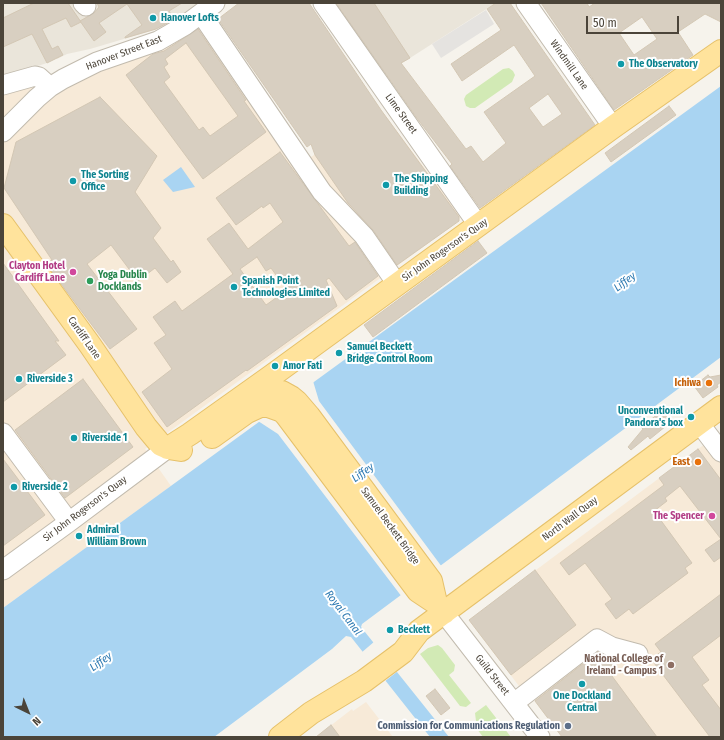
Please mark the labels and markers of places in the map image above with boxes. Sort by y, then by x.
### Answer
place label: Hanover Lofts [161,12,219,24]
marker: Hanover Lofts [148,13,158,23]
place label: The Observatory [629,58,698,70]
marker: The Observatory [616,59,626,69]
place label: The Sorting Office [81,169,129,192]
place label: The Shipping Building [394,173,448,196]
marker: The Sorting Office [68,176,78,186]
marker: The Shipping Building [381,180,391,190]
place label: Clayton Hotel Cardiff Lane [9,260,65,284]
marker: Clayton Hotel Cardiff Lane [68,267,78,277]
place label: Yoga Dublin Docklands [98,269,147,292]
place label: Spanish Point Technologies Limited [242,275,330,298]
marker: Yoga Dublin Docklands [85,276,95,286]
marker: Spanish Point Technologies Limited [229,282,239,292]
place label: Samuel Beckett Bridge Control Room [347,341,433,364]
marker: Samuel Beckett Bridge Control Room [334,348,344,358]
place label: Amor Fati [283,360,322,372]
marker: Amor Fati [270,361,280,371]
place label: Riverside 3 [27,373,73,385]
marker: Riverside 3 [14,374,24,384]
place label: Ichiwa [674,377,701,389]
marker: Ichiwa [704,378,714,388]
place label: Unconventional Pandora's box [618,405,683,428]
marker: Unconventional Pandora's box [686,412,696,422]
place label: Riverside 1 [82,432,127,444]
marker: Riverside 1 [69,433,79,443]
place label: East [673,456,690,468]
marker: East [693,457,703,467]
place label: Riverside 2 [22,481,68,493]
marker: Riverside 2 [9,482,19,492]
place label: The Spencer [653,510,704,522]
marker: The Spencer [707,511,717,521]
place label: Admiral William Brown [87,524,146,548]
marker: Admiral William Brown [74,531,84,541]
place label: Beckett [398,624,430,636]
marker: Beckett [385,625,395,635]
place label: National College of Ireland - Campus 1 [584,653,663,676]
marker: National College of Ireland - Campus 1 [666,660,676,670]
marker: One Dockland Central [577,679,587,689]
place label: One Dockland Central [553,690,611,714]
place label: Commission for Communications Regulation [378,720,560,732]
marker: Commission for Communications Regulation [563,721,573,731]

